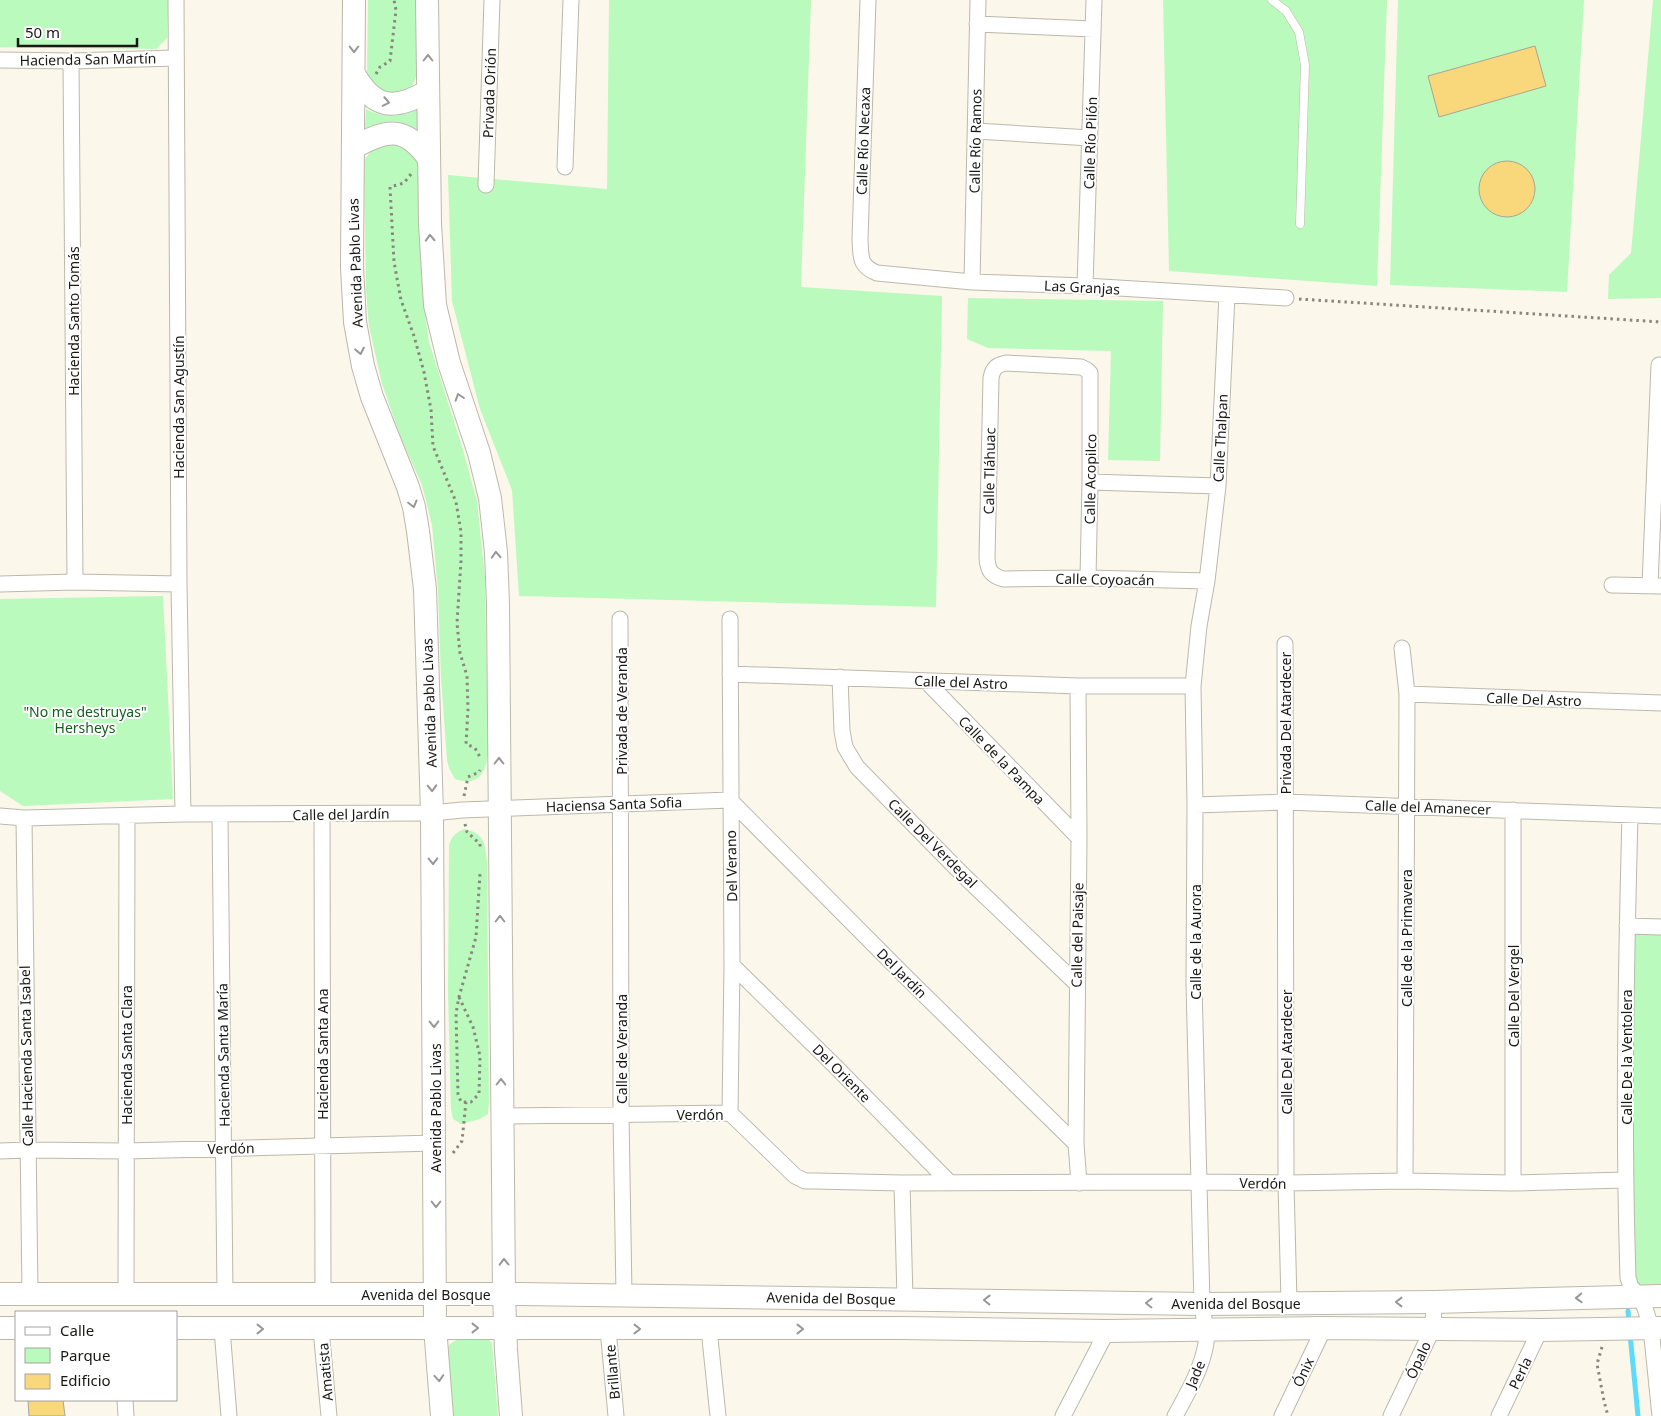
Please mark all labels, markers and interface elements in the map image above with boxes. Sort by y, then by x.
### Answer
scale bar [18,15,136,47]
text: 50 m [25,22,60,42]
one-way arrow [349,45,359,53]
street label: Hacienda San Martín [19,48,157,70]
street label: Privada Orión [478,48,500,138]
one-way arrow [423,54,433,62]
street label: Calle Río Necaxa [852,87,874,195]
street label: Calle Río Ramos [965,88,985,194]
one-way arrow [381,96,390,107]
street label: Calle Río Pilón [1079,96,1101,190]
street label: Avenida Pablo Livas [343,198,367,328]
one-way arrow [425,234,436,242]
street label: Hacienda Santo Tomás [64,246,83,396]
street label: Las Granjas [1044,276,1121,298]
street label: Hacienda San Agustín [169,335,188,479]
one-way arrow [354,346,365,355]
street label: Calle Thalpan [1208,393,1232,483]
one-way arrow [455,394,465,402]
street label: Calle Tláhuac [979,427,999,514]
street label: Calle Acopilco [1080,434,1100,524]
one-way arrow [407,500,417,508]
one-way arrow [490,551,501,559]
street label: Calle Coyoacán [1055,569,1155,589]
street label: Avenida Pablo Livas [417,638,441,768]
street label: Privada de Veranda [612,647,631,775]
street label: Privada Del Atardecer [1276,652,1295,794]
street label: Calle del Astro [914,671,1008,693]
street label: Calle Del Astro [1486,688,1582,710]
park label: "No me destruyas" Hersheys [23,702,147,737]
street label: Calle de la Pampa [955,711,1049,809]
one-way arrow [494,756,504,764]
one-way arrow [426,784,437,792]
street label: Haciensa Santa Sofia [545,792,683,816]
street label: Calle Del Verdegal [884,794,982,892]
street label: Calle del Amanecer [1365,795,1492,819]
street label: Calle del Jardín [292,804,390,824]
street label: Del Verano [721,830,741,902]
one-way arrow [428,858,438,866]
street label: Calle de la Primavera [1397,869,1416,1007]
street label: Calle del Paisaje [1067,882,1087,988]
street label: Calle de la Aurora [1186,884,1205,1000]
one-way arrow [495,915,505,922]
street label: Del Jardín [873,944,931,1002]
street label: Calle Del Vergel [1504,945,1523,1047]
street label: Calle Hacienda Santa Isabel [15,965,37,1147]
street label: Hacienda Santa María [212,983,234,1127]
street label: Hacienda Santa Clara [117,985,136,1125]
street label: Hacienda Santa Ana [313,988,332,1120]
street label: Calle Del Atardecer [1277,989,1296,1115]
street label: Calle De la Ventolera [1617,989,1636,1125]
street label: Calle de Veranda [612,994,631,1104]
one-way arrow [429,1020,439,1028]
street label: Del Oriente [809,1040,875,1106]
street label: Avenida Pablo Livas [426,1043,445,1173]
one-way arrow [496,1077,506,1085]
street label: Verdón [676,1105,724,1124]
street label: Verdón [207,1138,255,1158]
street label: Verdón [1239,1173,1287,1193]
one-way arrow [431,1200,441,1208]
one-way arrow [499,1257,509,1265]
street label: Avenida del Bosque [361,1285,491,1304]
street label: Avenida del Bosque [766,1287,896,1309]
one-way arrow [1575,1293,1582,1303]
street label: Avenida del Bosque [1171,1294,1301,1313]
one-way arrow [983,1295,991,1306]
one-way arrow [1395,1297,1403,1307]
one-way arrow [1145,1298,1153,1308]
legend [15,1311,178,1401]
text: Calle [60,1320,94,1340]
one-way arrow [472,1323,479,1333]
one-way arrow [256,1324,264,1334]
one-way arrow [634,1324,642,1334]
one-way arrow [796,1324,804,1334]
street label: Ópalo [1401,1338,1435,1382]
street label: Amatista [313,1342,337,1402]
street label: Brillante [600,1344,624,1400]
text: Parque [60,1345,110,1365]
street label: Ónix [1288,1354,1318,1390]
street label: Perla [1504,1354,1536,1392]
street label: Jade [1180,1357,1209,1393]
text: Edificio [60,1370,111,1390]
one-way arrow [433,1374,444,1382]

